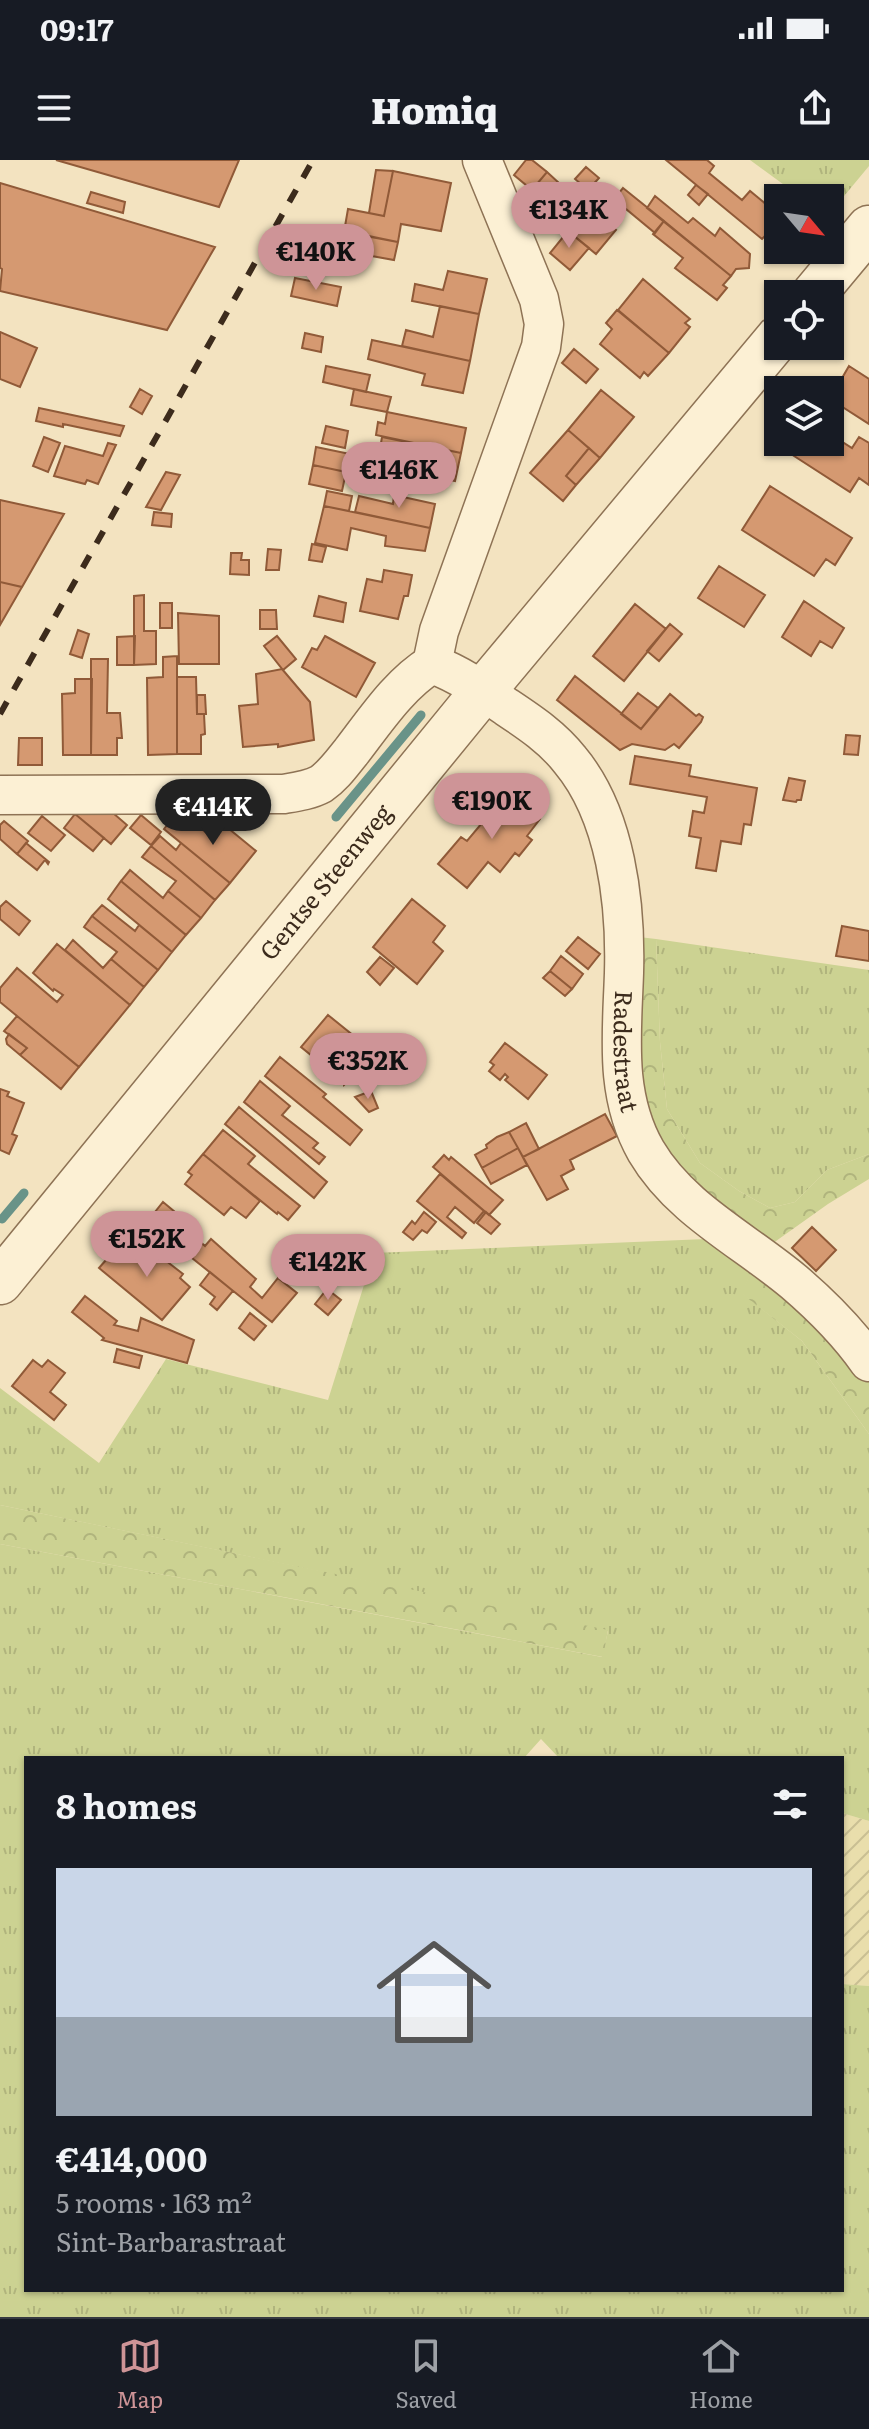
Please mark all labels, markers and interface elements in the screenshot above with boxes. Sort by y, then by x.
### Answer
text: 09:17 [40,6,113,50]
text: Homiq [371,82,498,135]
icon: menu [32,86,76,130]
icon: share [793,86,837,130]
pin: €134K [513,182,625,250]
north arrow [764,184,844,264]
map controls [764,184,844,456]
text: €134K [529,188,609,227]
pin: €140K [260,224,372,292]
text: €140K [276,230,356,269]
button: locate [764,280,844,360]
button: layers [764,376,844,456]
pin: €146K [343,442,455,510]
text: €146K [359,448,439,487]
pin: €190K [436,773,548,841]
pin: €414K [157,779,269,847]
text: €190K [452,779,532,818]
text: €414K [173,785,253,824]
street label: Gentse Steenweg [250,795,399,966]
street label: Radestraat [607,990,649,1116]
pin: €352K [312,1033,424,1101]
text: €352K [328,1039,408,1078]
pin: €152K [91,1211,203,1279]
text: €152K [108,1217,186,1256]
pin: €142K [272,1234,384,1302]
text: €142K [289,1240,367,1279]
text: 8 homes [56,1779,197,1829]
icon: filters [768,1782,812,1826]
icon: home [362,1920,506,2064]
text: €414,000 [56,2132,207,2182]
text: 5 rooms · 163 m² [56,2182,252,2221]
text: Sint-Barbarastraat [56,2221,286,2260]
tab: Map [116,2334,163,2415]
tab: Saved [396,2334,457,2415]
tab: Home [689,2334,753,2415]

